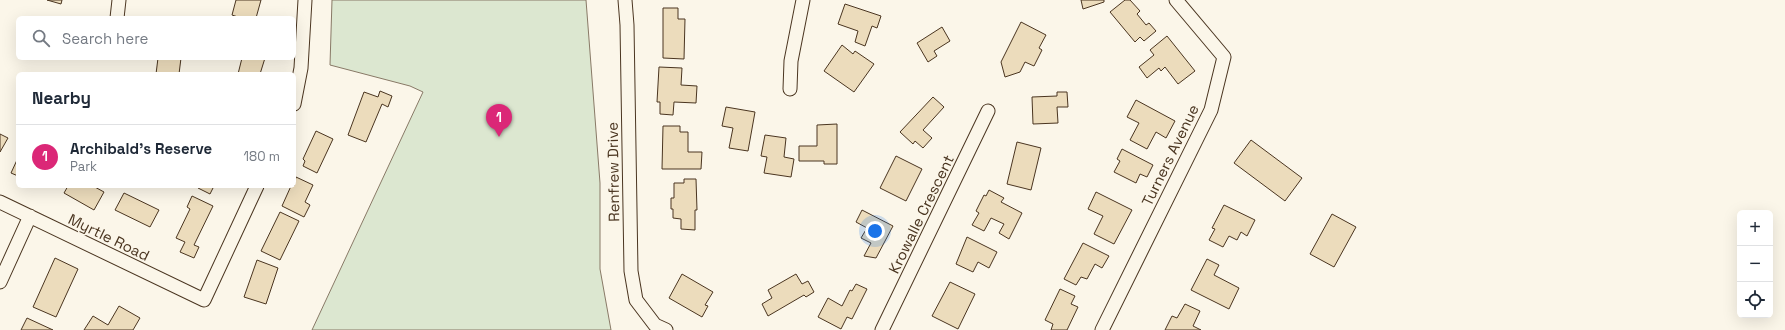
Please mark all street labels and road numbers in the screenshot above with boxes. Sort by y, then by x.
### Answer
street label: Turners Avenue [1137,101,1203,209]
street label: Renfrew Drive [603,122,623,222]
street label: Krowalle Crescent [884,151,958,276]
street label: Myrtle Road [65,209,153,265]

